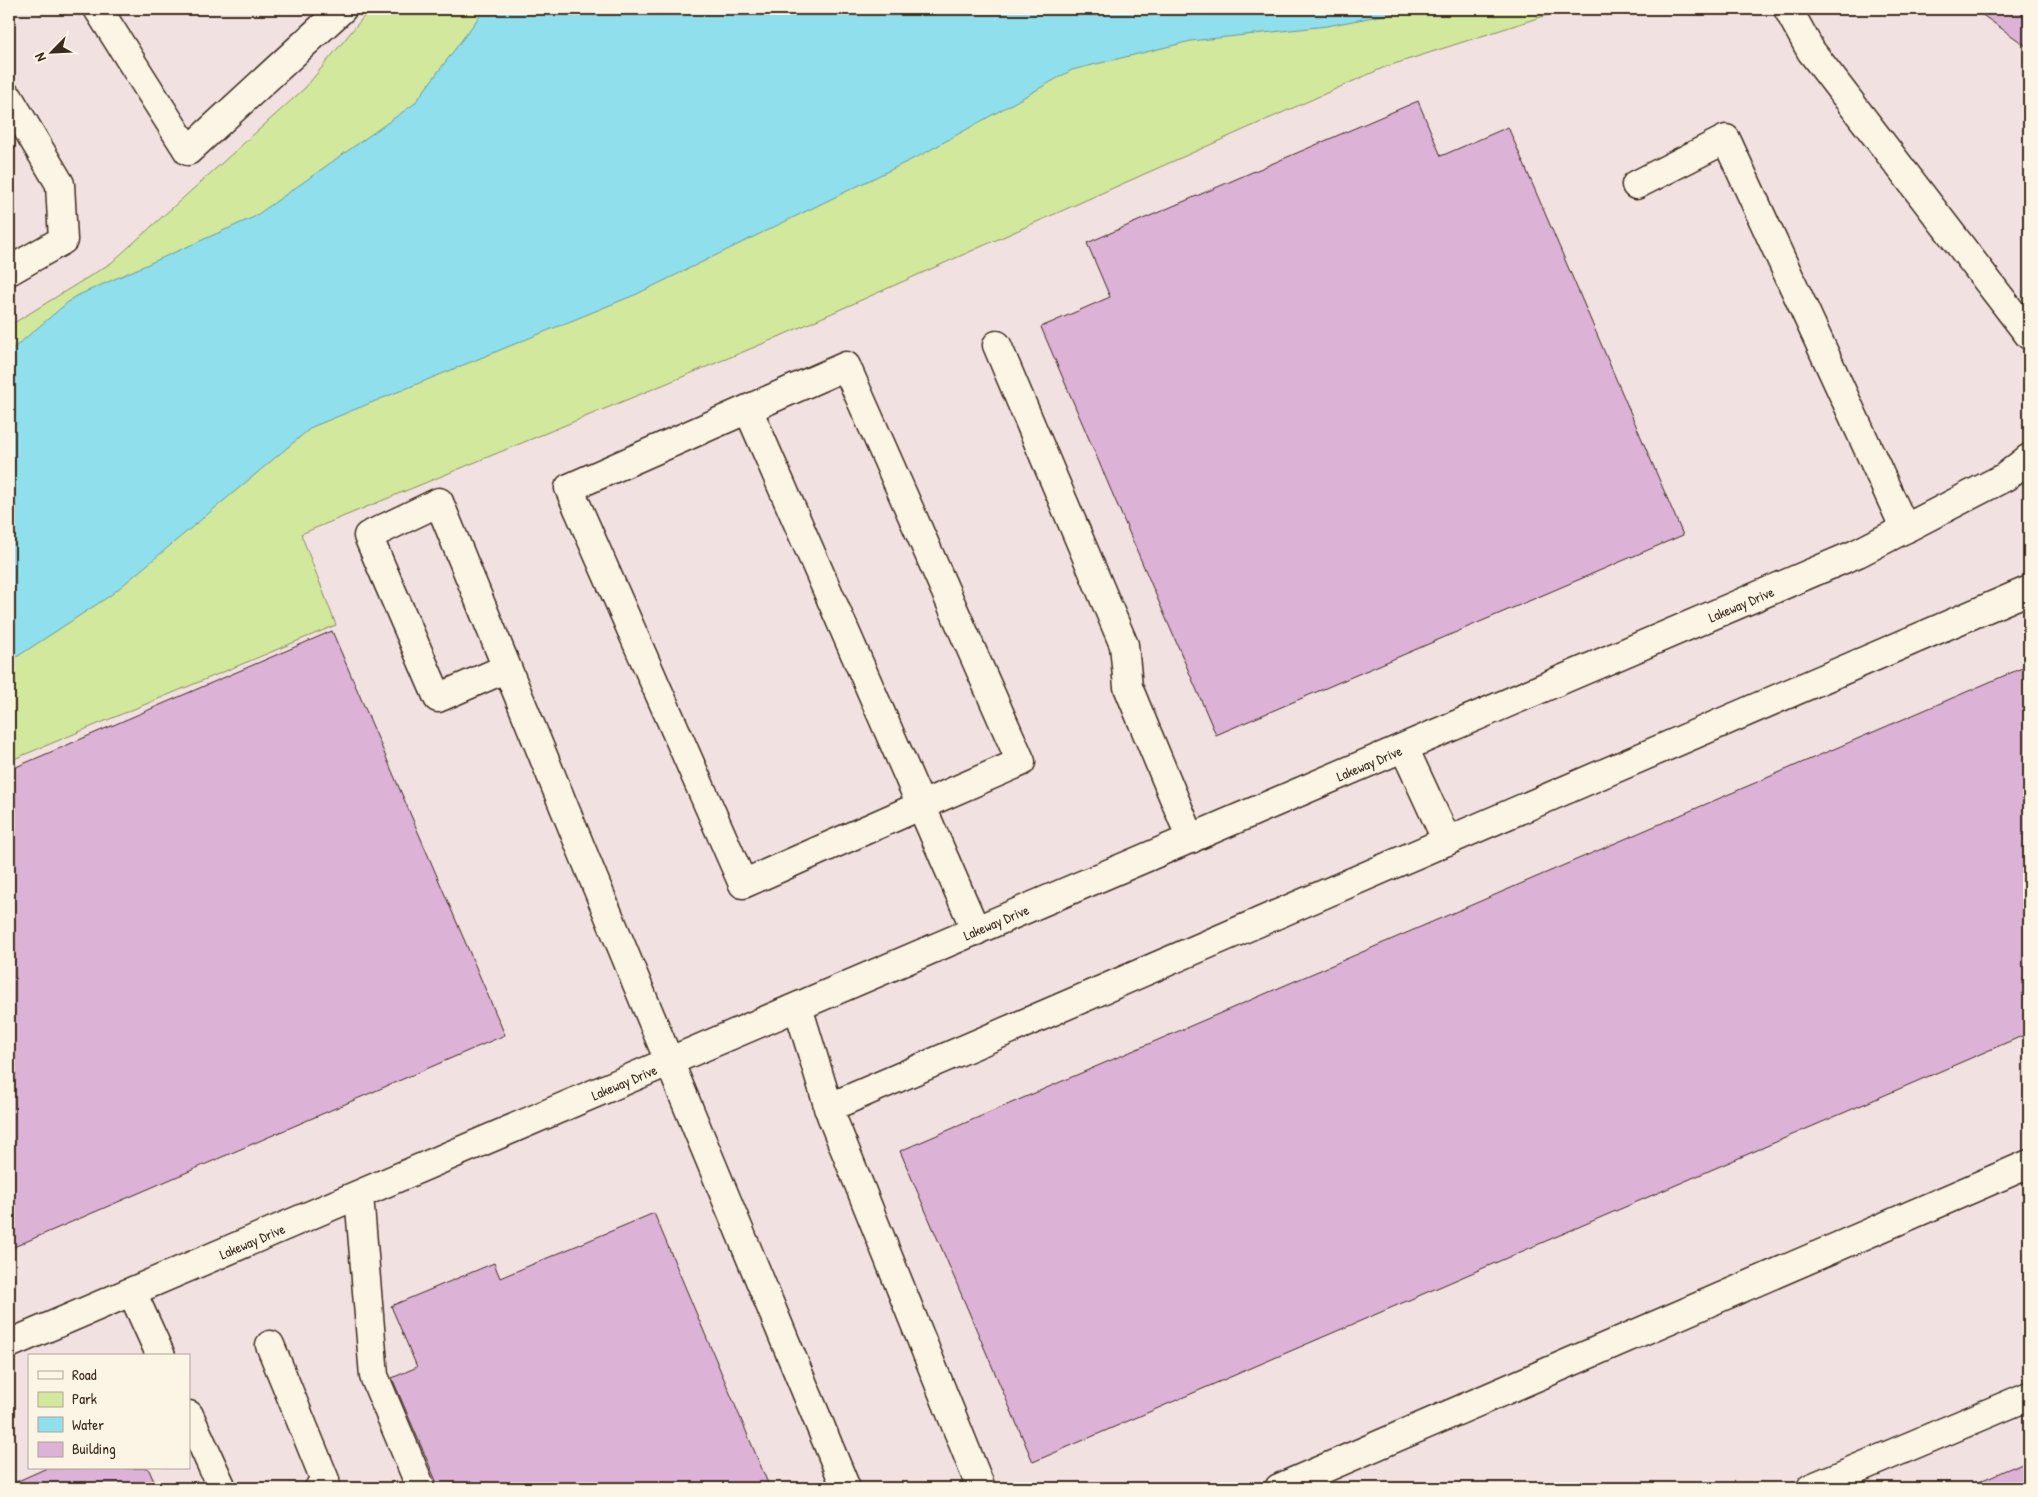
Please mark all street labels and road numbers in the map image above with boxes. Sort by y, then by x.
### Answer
street label: Lakeway Drive [1705,582,1777,627]
street label: Lakeway Drive [1333,741,1405,786]
street label: Lakeway Drive [960,900,1032,945]
street label: Lakeway Drive [588,1060,660,1105]
street label: Lakeway Drive [216,1219,288,1264]

